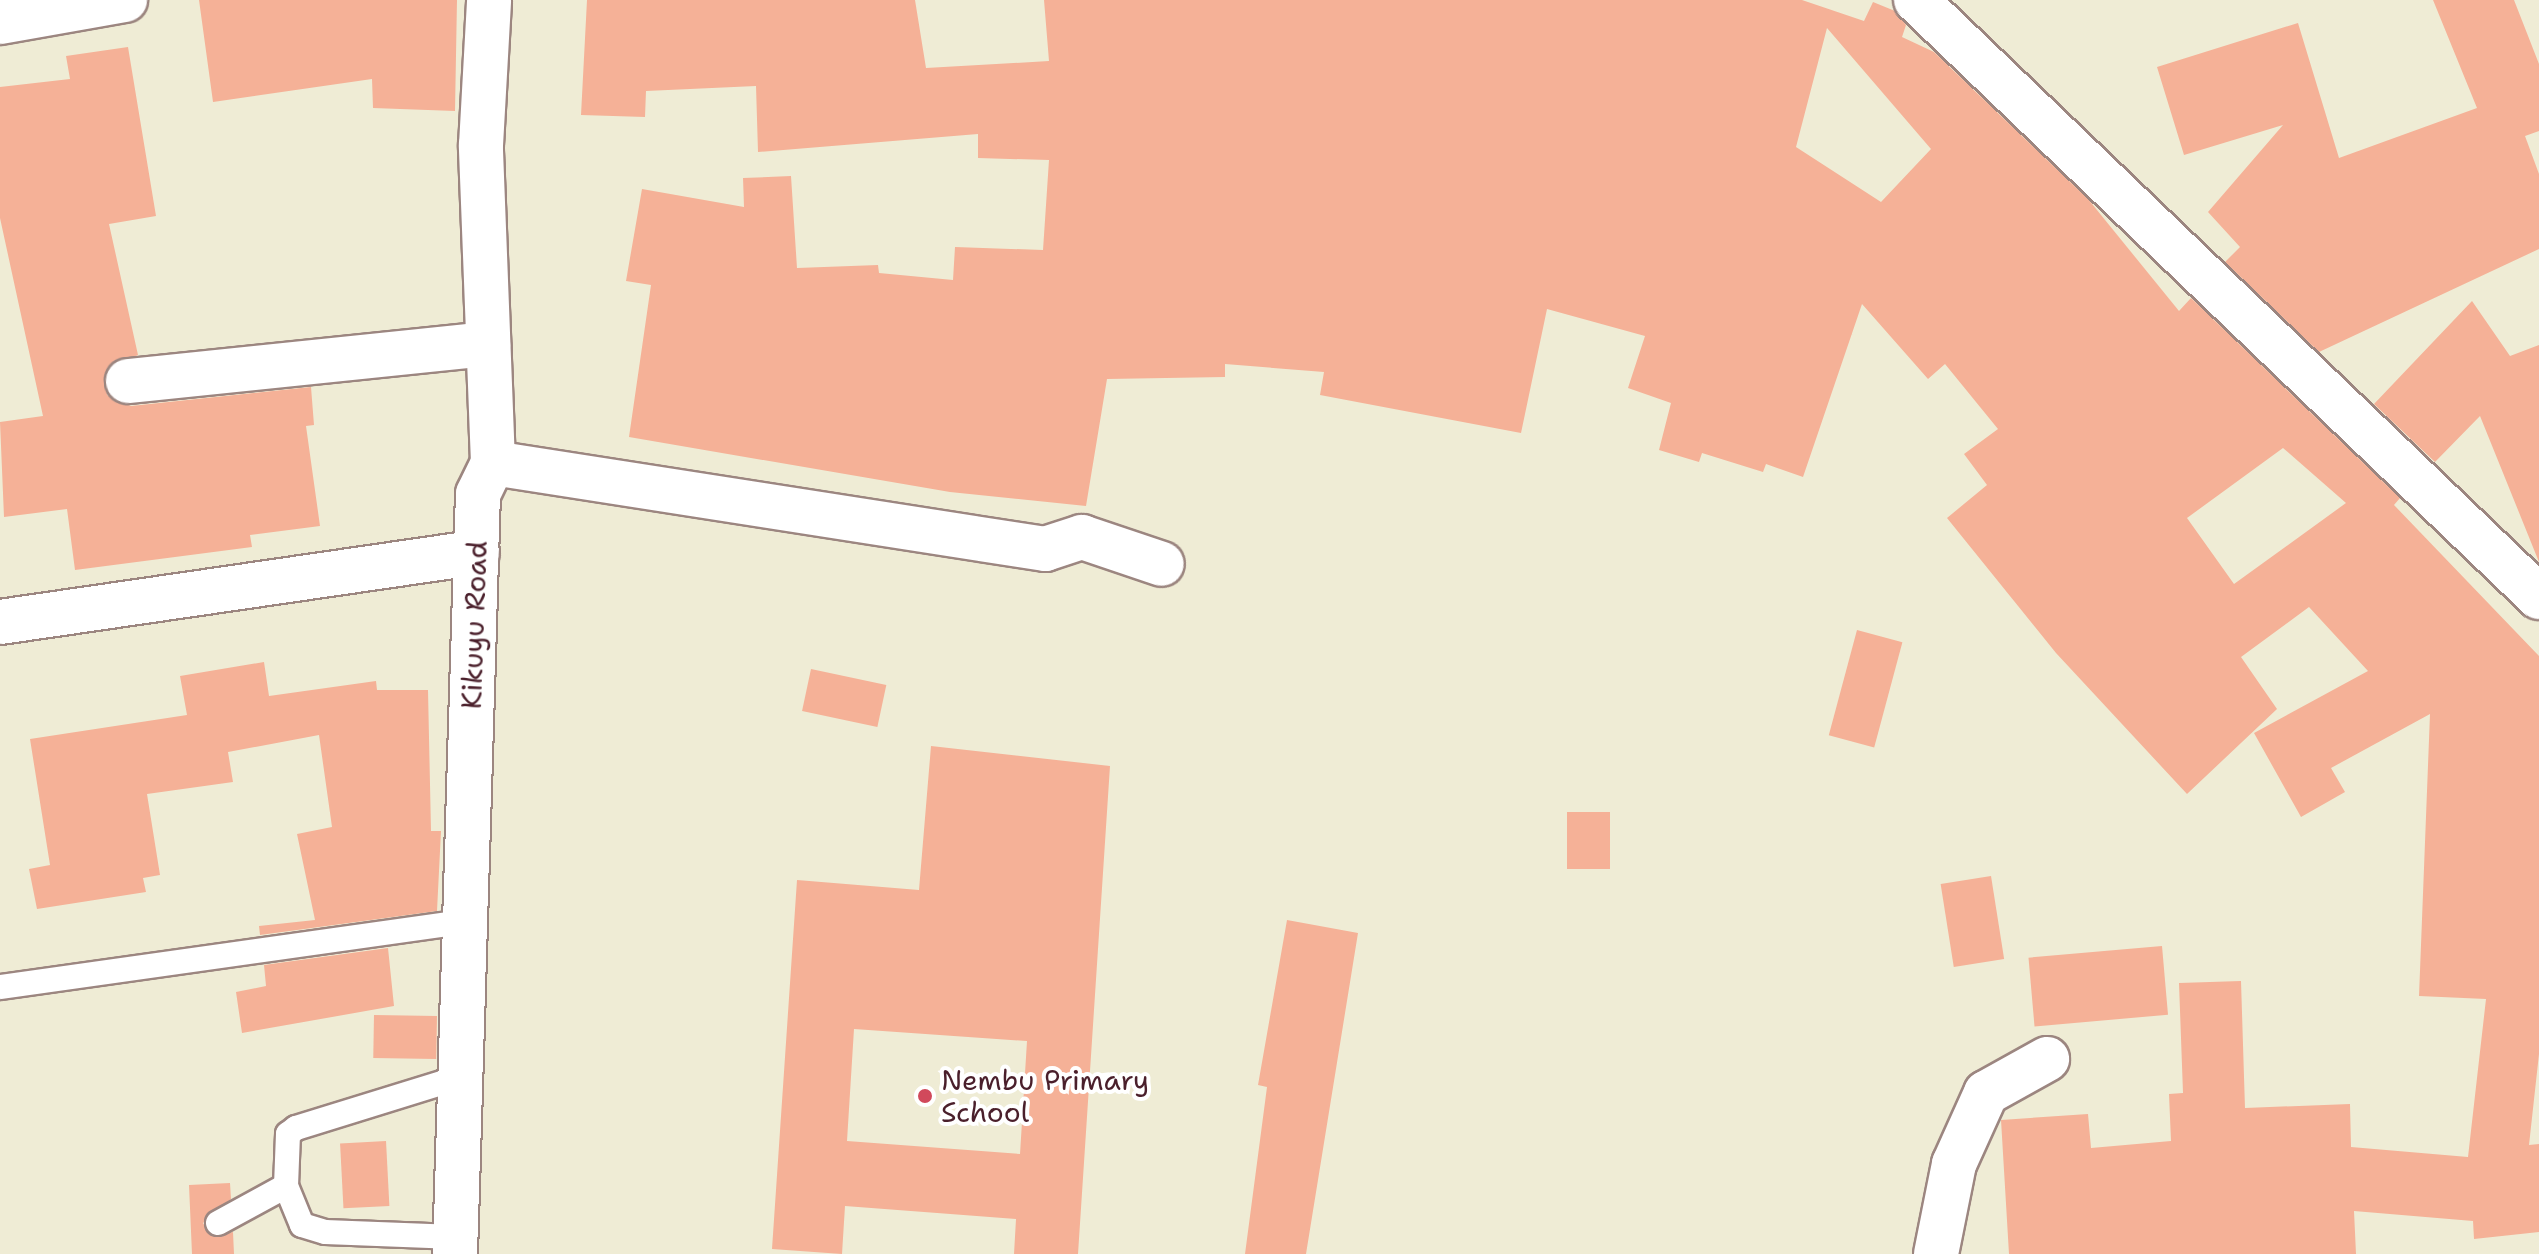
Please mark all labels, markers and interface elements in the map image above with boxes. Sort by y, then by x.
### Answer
street label: Kikuyu Road [454,540,494,710]
place label: Nembu Primary School [941,1063,1149,1129]
marker: Nembu Primary School [916,1087,934,1105]

